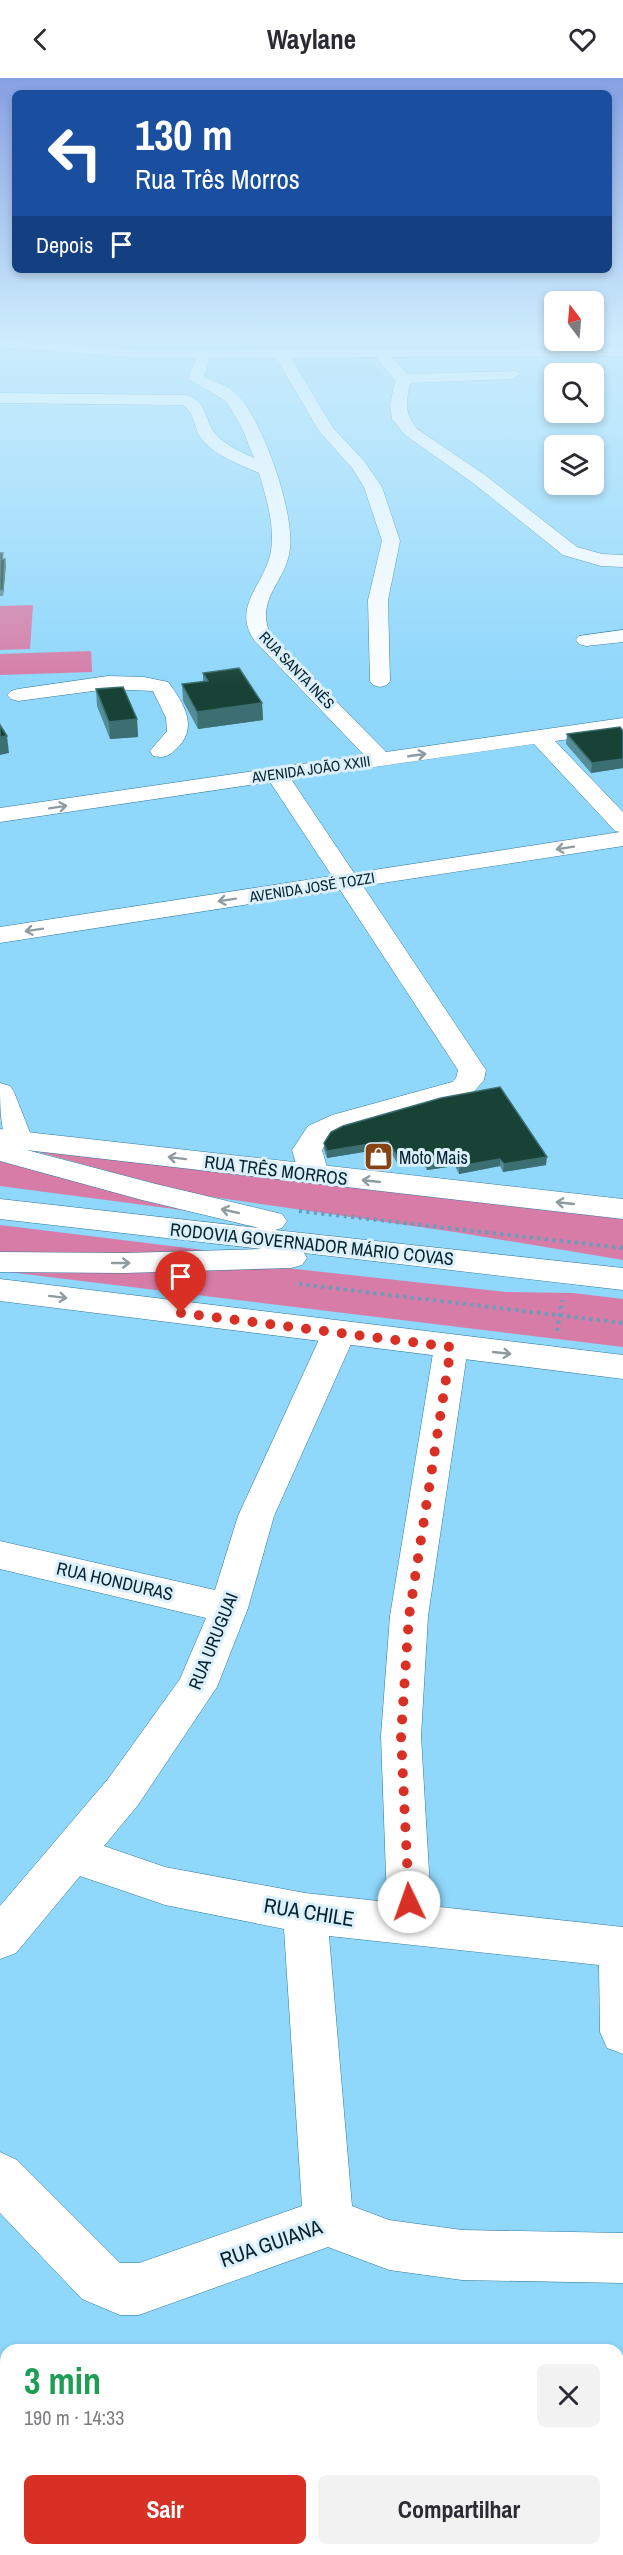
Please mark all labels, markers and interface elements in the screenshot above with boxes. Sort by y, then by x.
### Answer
text: Waylane [267,21,356,57]
icon: back [24,23,57,56]
icon: heart [566,23,599,56]
text: 130 m [135,107,233,163]
icon: left [36,114,114,192]
text: Rua Três Morros [135,161,300,197]
icon: arrive [105,228,138,261]
text: Depois [36,230,93,260]
north arrow [544,291,604,351]
map controls [544,291,604,495]
button: search [544,363,604,423]
button: layers [544,435,604,495]
street label: RUA SANTA INÊS [255,627,339,713]
one-way arrow [407,749,426,760]
street label: AVENIDA JOÃO XXIII [249,750,372,788]
one-way arrow [47,801,67,812]
one-way arrow [556,842,576,853]
street label: AVENIDA JOSÉ TOZZI [247,867,376,907]
one-way arrow [218,895,238,906]
one-way arrow [25,924,45,935]
shop icon: Moto Mais [362,1141,394,1173]
place label: Moto Mais [399,1145,468,1170]
street label: RUA TRÊS MORROS [203,1149,349,1191]
one-way arrow [168,1153,188,1164]
one-way arrow [362,1175,382,1186]
one-way arrow [555,1197,575,1208]
one-way arrow [221,1205,240,1217]
street label: RODOVIA GOVERNADOR MÁRIO COVAS [169,1217,455,1271]
pin [155,1251,206,1313]
one-way arrow [111,1257,131,1269]
icon: arrive [164,1260,197,1293]
one-way arrow [48,1292,67,1303]
one-way arrow [491,1347,511,1358]
street label: RUA HONDURAS [54,1555,176,1607]
street label: RUA URUGUAI [182,1589,244,1693]
position arrow [377,1870,441,1934]
street label: RUA CHILE [262,1891,356,1933]
street label: RUA GUIANA [216,2212,326,2274]
text: 3 min [24,2357,101,2405]
button: close [537,2364,600,2427]
text: 190 m · 14:33 [24,2404,124,2431]
button: Sair [24,2475,306,2544]
button: Compartilhar [318,2475,600,2544]

